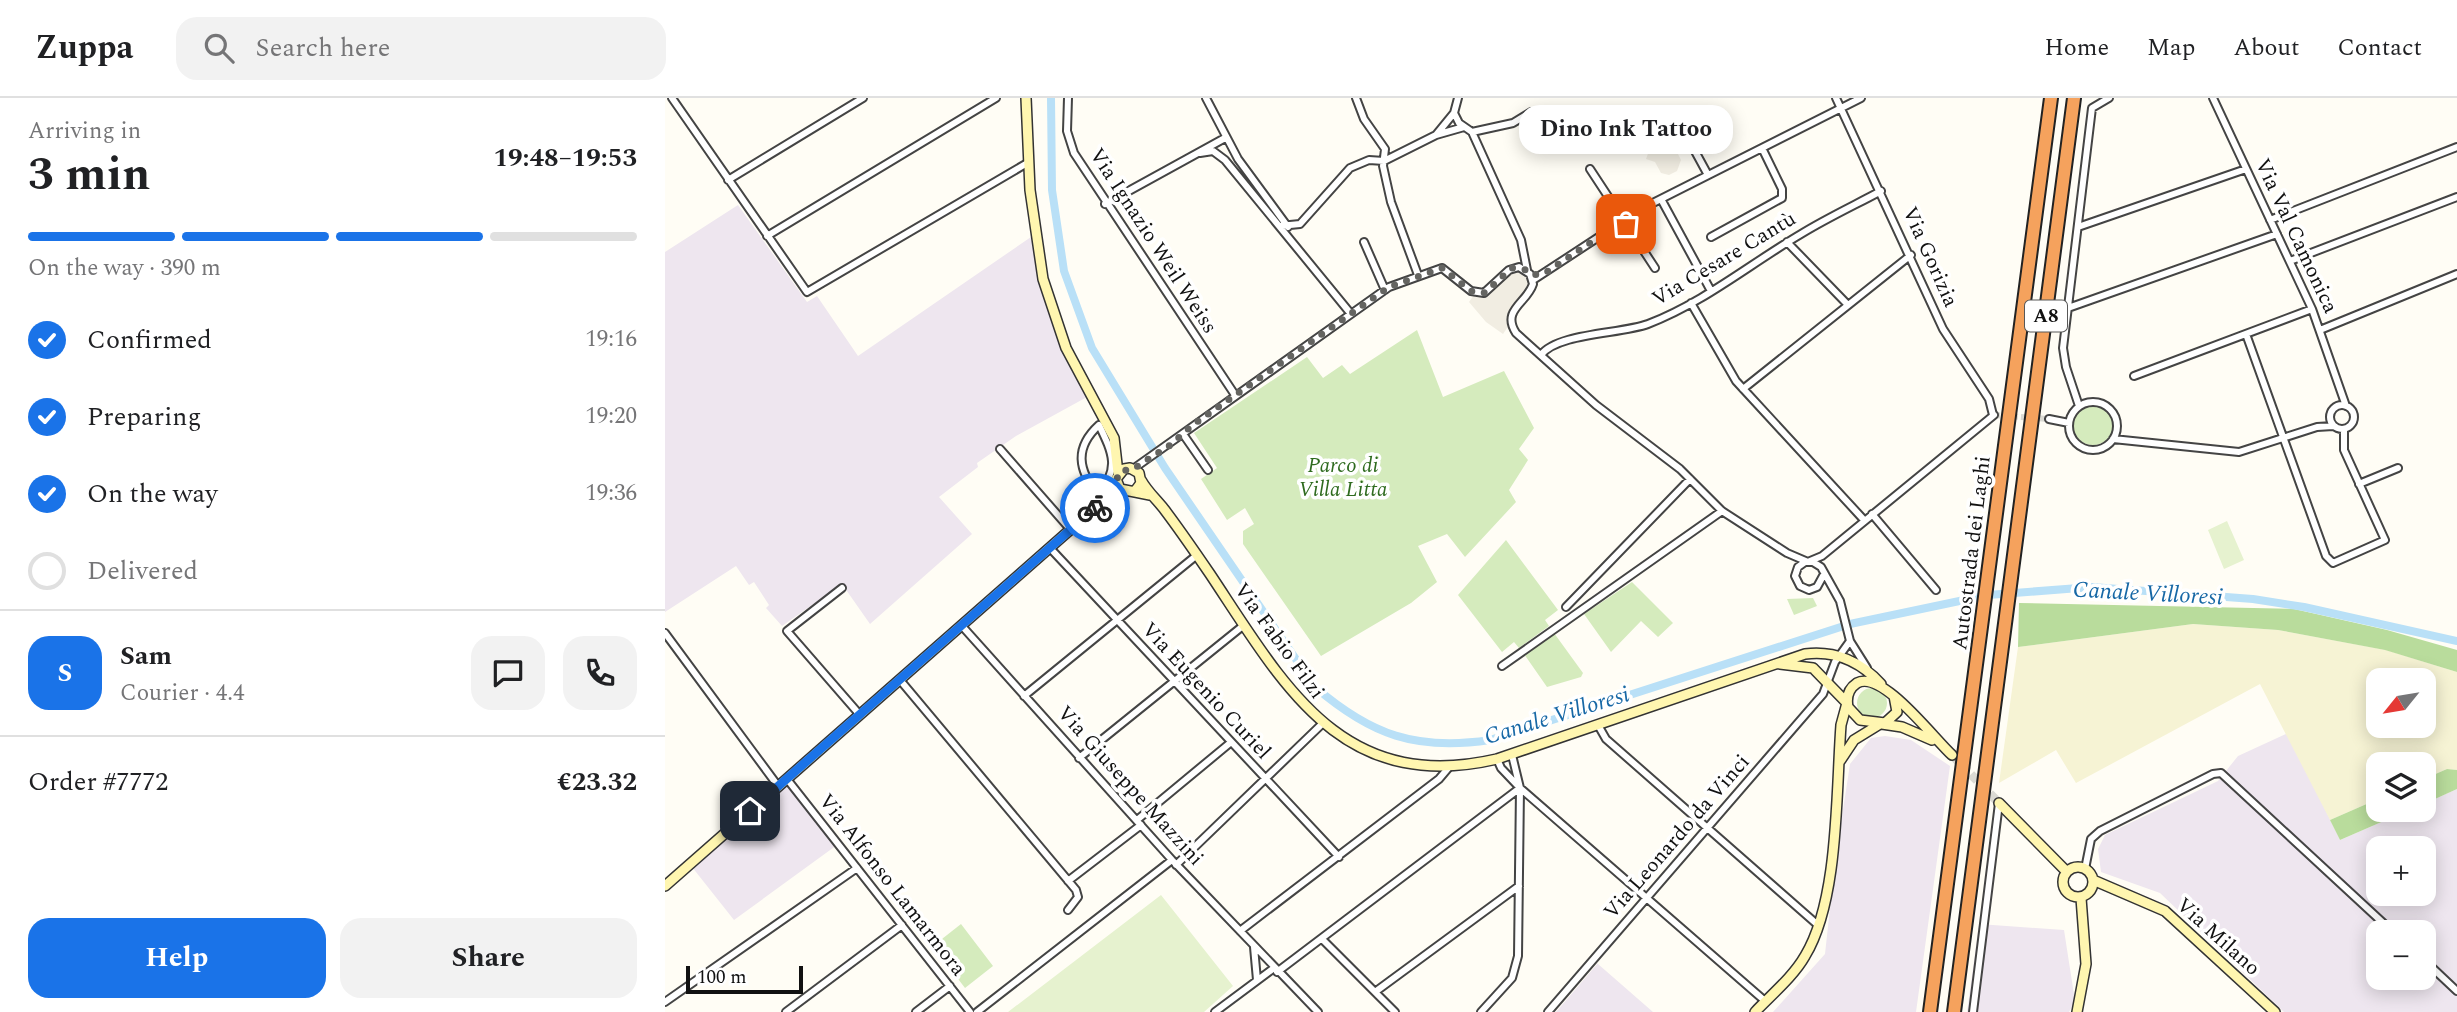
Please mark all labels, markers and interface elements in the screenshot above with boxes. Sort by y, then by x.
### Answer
search box [176,17,666,80]
text: Zuppa [35,23,134,73]
text: Search here [256,28,390,68]
icon: search [200,29,238,67]
text: Home [2044,30,2109,66]
text: Map [2147,30,2195,66]
text: About [2233,30,2299,66]
text: Contact [2337,30,2422,66]
callout: Dino Ink Tattoo [1519,105,1733,154]
text: Dino Ink Tattoo [1540,112,1712,147]
text: Arriving in [28,114,141,149]
text: 19:48–19:53 [493,138,637,178]
text: 3 min [28,140,150,210]
street label: Via Ignazio Weil Weiss [1081,142,1225,340]
street label: Via Val Camonica [2246,153,2346,319]
pin [1596,194,1656,254]
street label: Via Gorizia [1894,202,1967,313]
street label: Via Cesare Cantù [1646,203,1802,315]
icon: bag [1607,205,1645,243]
text: On the way · 390 m [28,251,221,286]
road number: A8 [2025,300,2067,331]
text: Confirmed [87,320,212,360]
icon: check [28,321,66,359]
text: 19:16 [585,322,637,357]
text: Preparing [87,397,201,437]
icon: check [28,398,66,436]
text: 19:20 [585,399,637,434]
park label: Parco di Villa Litta [1299,450,1388,506]
street label: Autostrada dei Laghi [1944,454,2000,652]
courier [1060,473,1130,543]
text: On the way [87,474,218,514]
icon: check [28,475,66,513]
text: 19:36 [585,476,637,511]
icon: bike [1076,489,1114,527]
text: Delivered [87,551,198,591]
water label: Canale Villoresi [2072,573,2224,615]
street label: Via Fabio Filzi [1226,576,1332,706]
street label: Via Eugenio Curiel [1134,615,1278,767]
text: Sam [120,636,172,676]
button: chat [471,636,545,710]
button: phone [563,636,637,710]
text: S [58,653,72,693]
north arrow [2366,668,2436,738]
map controls [2366,668,2436,990]
text: Courier · 4.4 [120,676,245,711]
water label: Canale Villoresi [1480,677,1634,755]
street label: Via Giuseppe Mazzini [1049,699,1211,873]
street label: Via Leonardo da Vinci [1596,747,1758,927]
button: layers [2366,752,2436,822]
text: Order #7772 [28,762,168,802]
text: €23.32 [557,762,637,802]
pin [720,781,780,841]
street label: Via Alfonso Lamarmora [810,787,974,984]
icon: home [731,792,769,830]
button: + [2366,836,2436,906]
street label: Via Milano [2169,890,2267,984]
button: Help [28,918,326,998]
button: Share [340,918,637,998]
button: − [2366,920,2436,990]
scale bar [686,963,803,995]
text: 100 m [697,963,747,992]

